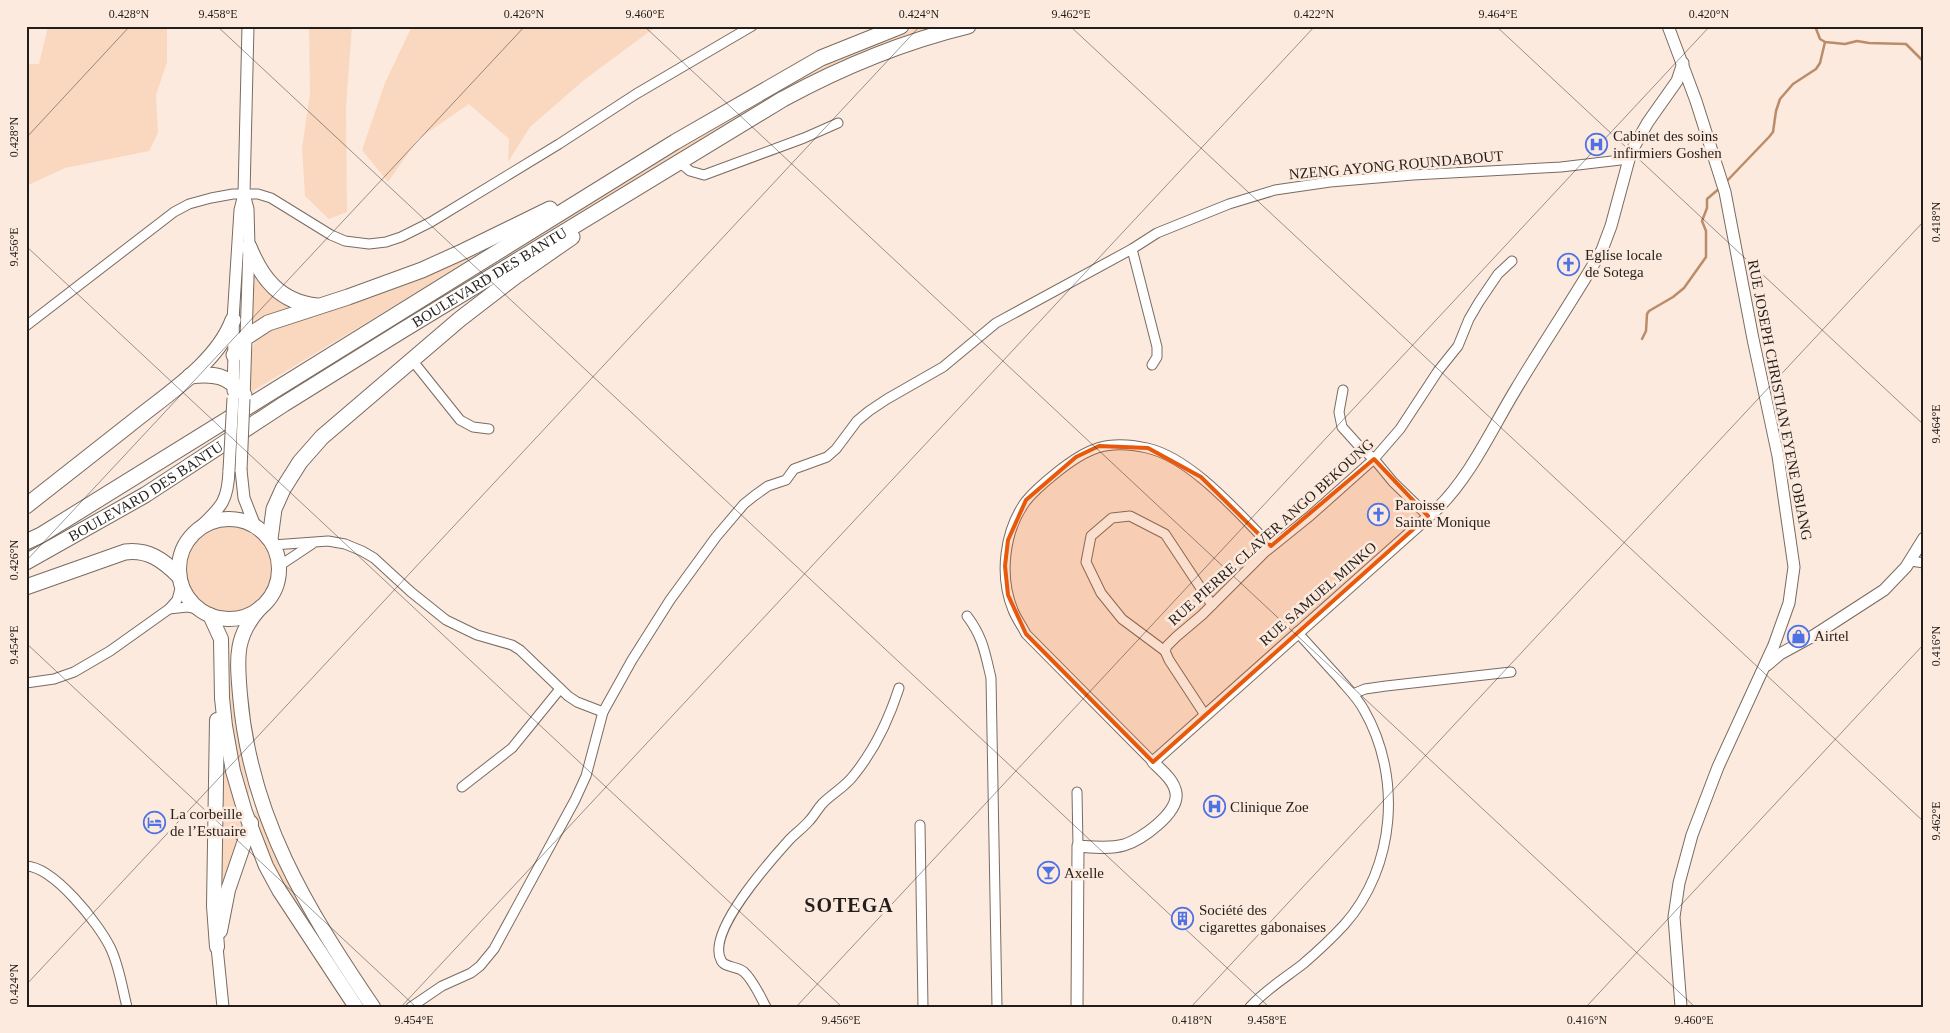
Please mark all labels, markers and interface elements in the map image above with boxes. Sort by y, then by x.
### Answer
text: 0.428°N [109,7,150,21]
text: 9.458°E [198,7,238,21]
text: 0.426°N [504,7,545,21]
text: 9.460°E [625,7,665,21]
text: 0.424°N [899,7,940,21]
text: 9.462°E [1051,7,1091,21]
text: 0.422°N [1294,7,1335,21]
text: 9.464°E [1478,7,1518,21]
text: 0.420°N [1689,7,1730,21]
text: 0.428°N [7,116,21,157]
place label: Cabinet des soins infirmiers Goshen [1613,128,1722,161]
hospital icon: Cabinet des soins infirmiers Goshen [1585,133,1609,157]
street label: NZENG AYONG ROUNDABOUT [1288,148,1504,182]
text: 0.418°N [1929,201,1943,242]
street label: BOULEVARD DES BANTU [409,224,570,331]
text: 9.456°E [7,227,21,267]
place label: Eglise locale de Sotega [1585,247,1662,280]
church icon: Eglise locale de Sotega [1557,252,1581,276]
street label: RUE JOSEPH CHRISTIAN EYENE OBIANG [1745,258,1815,542]
text: 9.464°E [1929,404,1943,444]
street label: RUE PIERRE CLAVER ANGO BEKOUNG [1165,435,1377,628]
street label: BOULEVARD DES BANTU [66,438,226,544]
place label: Paroisse Sainte Monique [1395,497,1491,530]
church icon: Paroisse Sainte Monique [1367,502,1391,526]
text: 0.426°N [7,539,21,580]
street label: RUE SAMUEL MINKO [1256,539,1380,649]
shop icon: Airtel [1786,624,1810,648]
text: 9.454°E [7,625,21,665]
text: 0.416°N [1929,625,1943,666]
place label: Airtel [1814,628,1849,644]
hospital icon: Clinique Zoe [1202,795,1226,819]
place label: Clinique Zoe [1230,799,1309,815]
text: 9.462°E [1929,801,1943,841]
place label: La corbeille de l’Estuaire [170,806,247,839]
hotel icon: La corbeille de l’Estuaire [142,811,166,835]
bar icon: Axelle [1036,861,1060,885]
place label: Axelle [1064,865,1104,881]
district label: SOTEGA [804,894,894,916]
place label: Société des cigarettes gabonaises [1199,902,1326,935]
building icon: Société des cigarettes gabonaises [1171,907,1195,931]
text: 0.424°N [7,963,21,1004]
text: 9.454°E [394,1013,434,1027]
text: 9.456°E [821,1013,861,1027]
text: 0.418°N [1172,1013,1213,1027]
text: 9.458°E [1247,1013,1287,1027]
text: 0.416°N [1567,1013,1608,1027]
text: 9.460°E [1674,1013,1714,1027]

